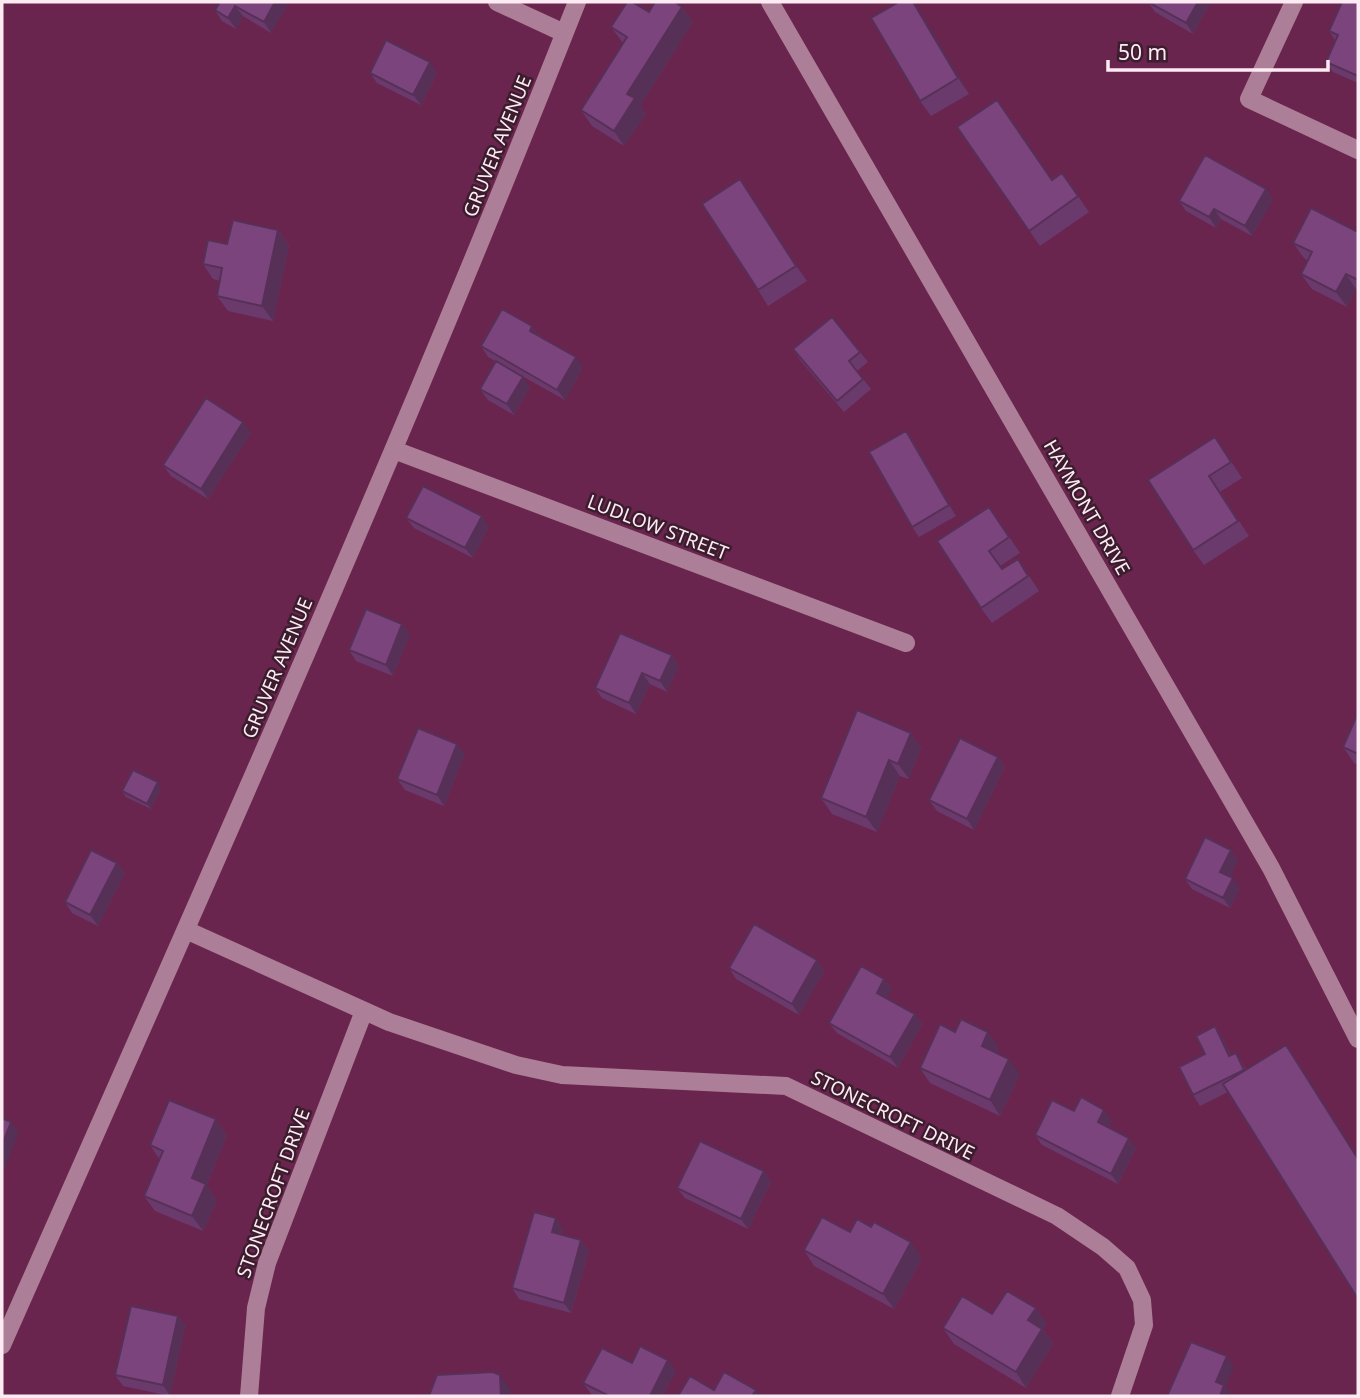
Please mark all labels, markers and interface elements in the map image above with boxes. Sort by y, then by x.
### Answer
scale bar [1108,28,1328,72]
text: 50 m [1118,38,1167,66]
street label: GRUVER AVENUE [457,71,537,221]
street label: HAYMONT DRIVE [1038,435,1136,579]
street label: LUDLOW STREET [584,488,733,566]
street label: GRUVER AVENUE [236,594,318,742]
street label: STONECROFT DRIVE [807,1064,979,1166]
street label: STONECROFT DRIVE [230,1105,316,1281]

